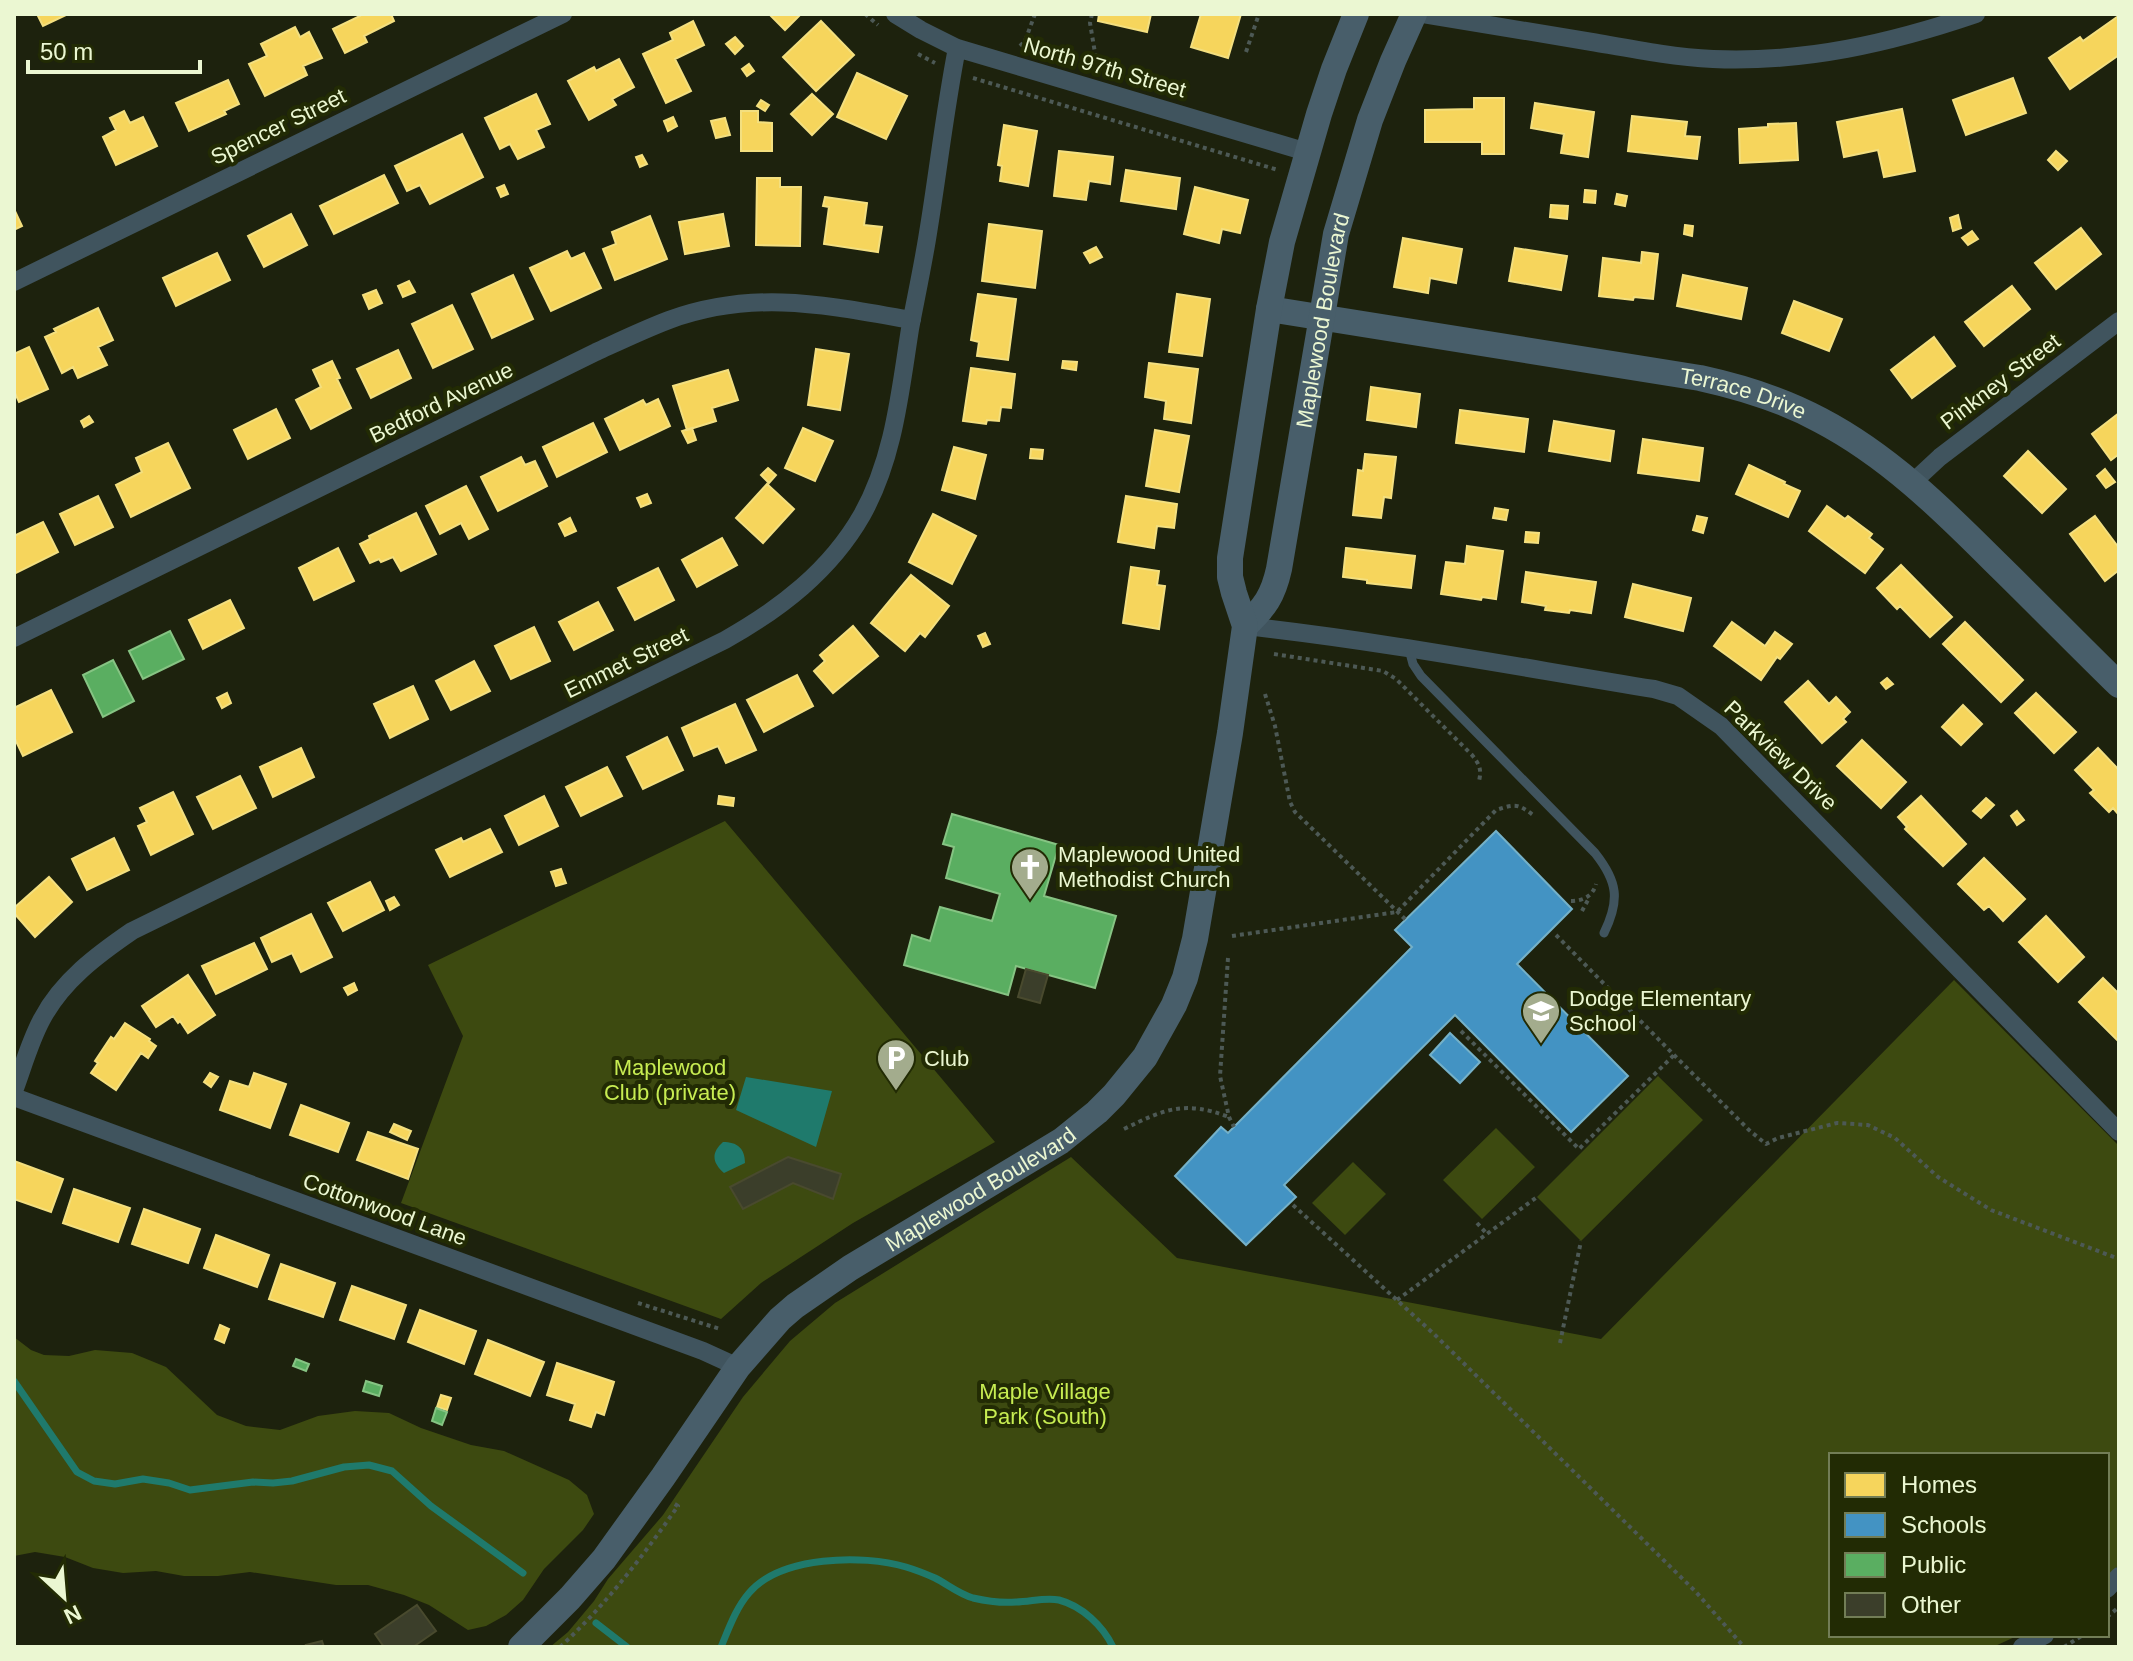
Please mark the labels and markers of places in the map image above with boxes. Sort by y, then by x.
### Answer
place label: Maplewood United Methodist Church [1058,842,1240,892]
church icon: Maplewood United Methodist Church [1009,846,1051,901]
place label: Dodge Elementary School [1569,986,1751,1036]
school or university icon: Dodge Elementary School [1520,990,1562,1045]
parking icon: Club [875,1037,917,1092]
place label: Club [924,1046,969,1071]

